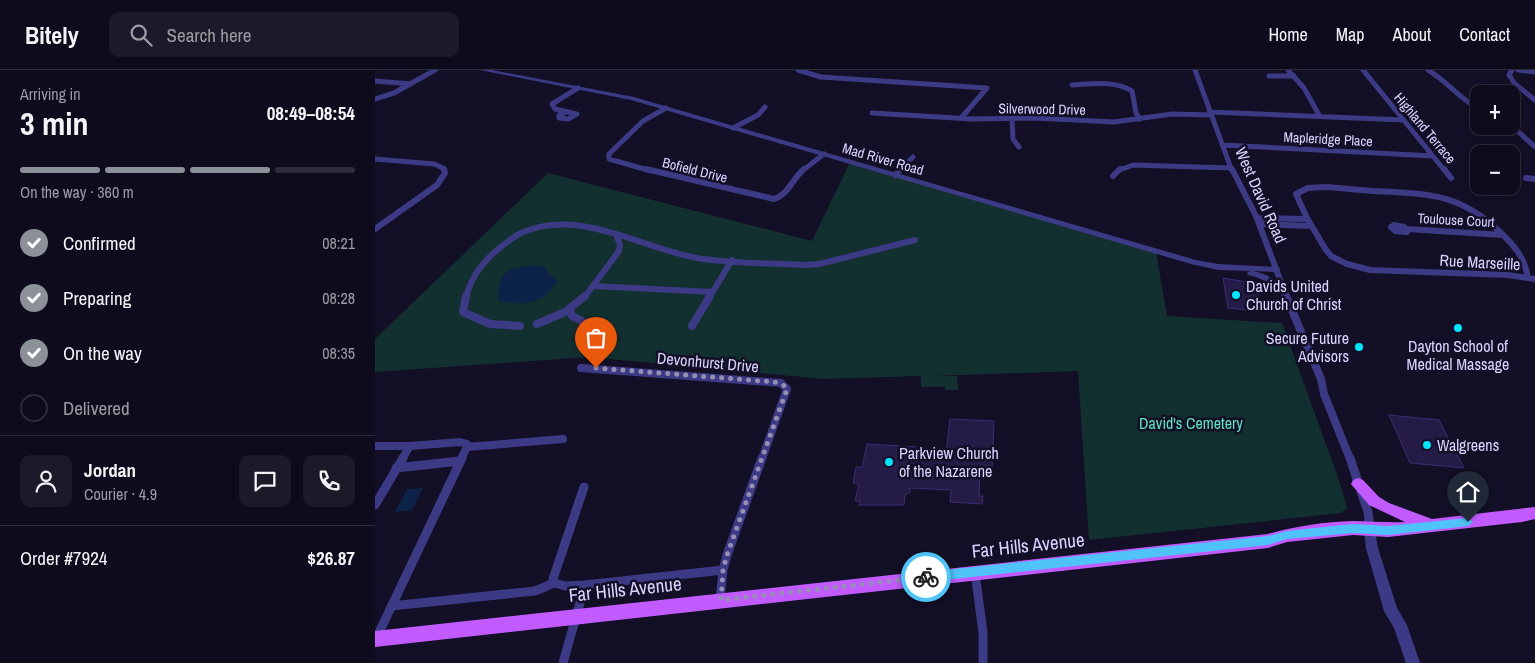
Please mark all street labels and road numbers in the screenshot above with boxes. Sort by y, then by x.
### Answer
street label: Highland Terrace [1390,89,1460,167]
street label: Silverwood Drive [998,99,1086,119]
street label: Mapleridge Place [1283,128,1373,150]
street label: Mad River Road [840,139,926,179]
street label: West David Road [1230,144,1292,246]
street label: Bofield Drive [661,153,729,187]
street label: Toulouse Court [1417,209,1495,231]
street label: Rue Marseille [1439,249,1521,275]
street label: Devonhurst Drive [656,347,760,377]
street label: Far Hills Avenue [970,526,1086,564]
street label: Far Hills Avenue [567,570,683,608]

